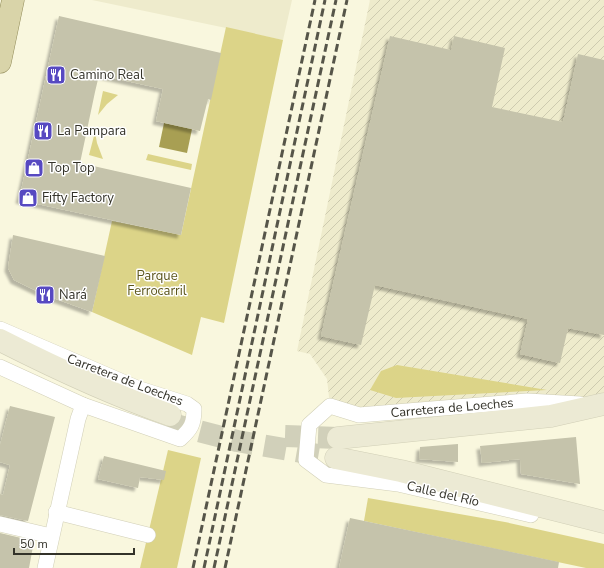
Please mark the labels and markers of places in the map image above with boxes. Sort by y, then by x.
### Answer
restaurant icon: Camino Real [45,64,67,86]
place label: Camino Real [70,66,144,84]
restaurant icon: La Pampara [32,120,54,142]
place label: La Pampara [57,122,126,140]
shop icon: Top Top [23,157,45,179]
place label: Top Top [48,159,95,177]
shop icon: Fifty Factory [17,187,39,209]
place label: Fifty Factory [42,189,114,207]
restaurant icon: Nará [34,284,56,306]
place label: Nará [59,286,87,304]

